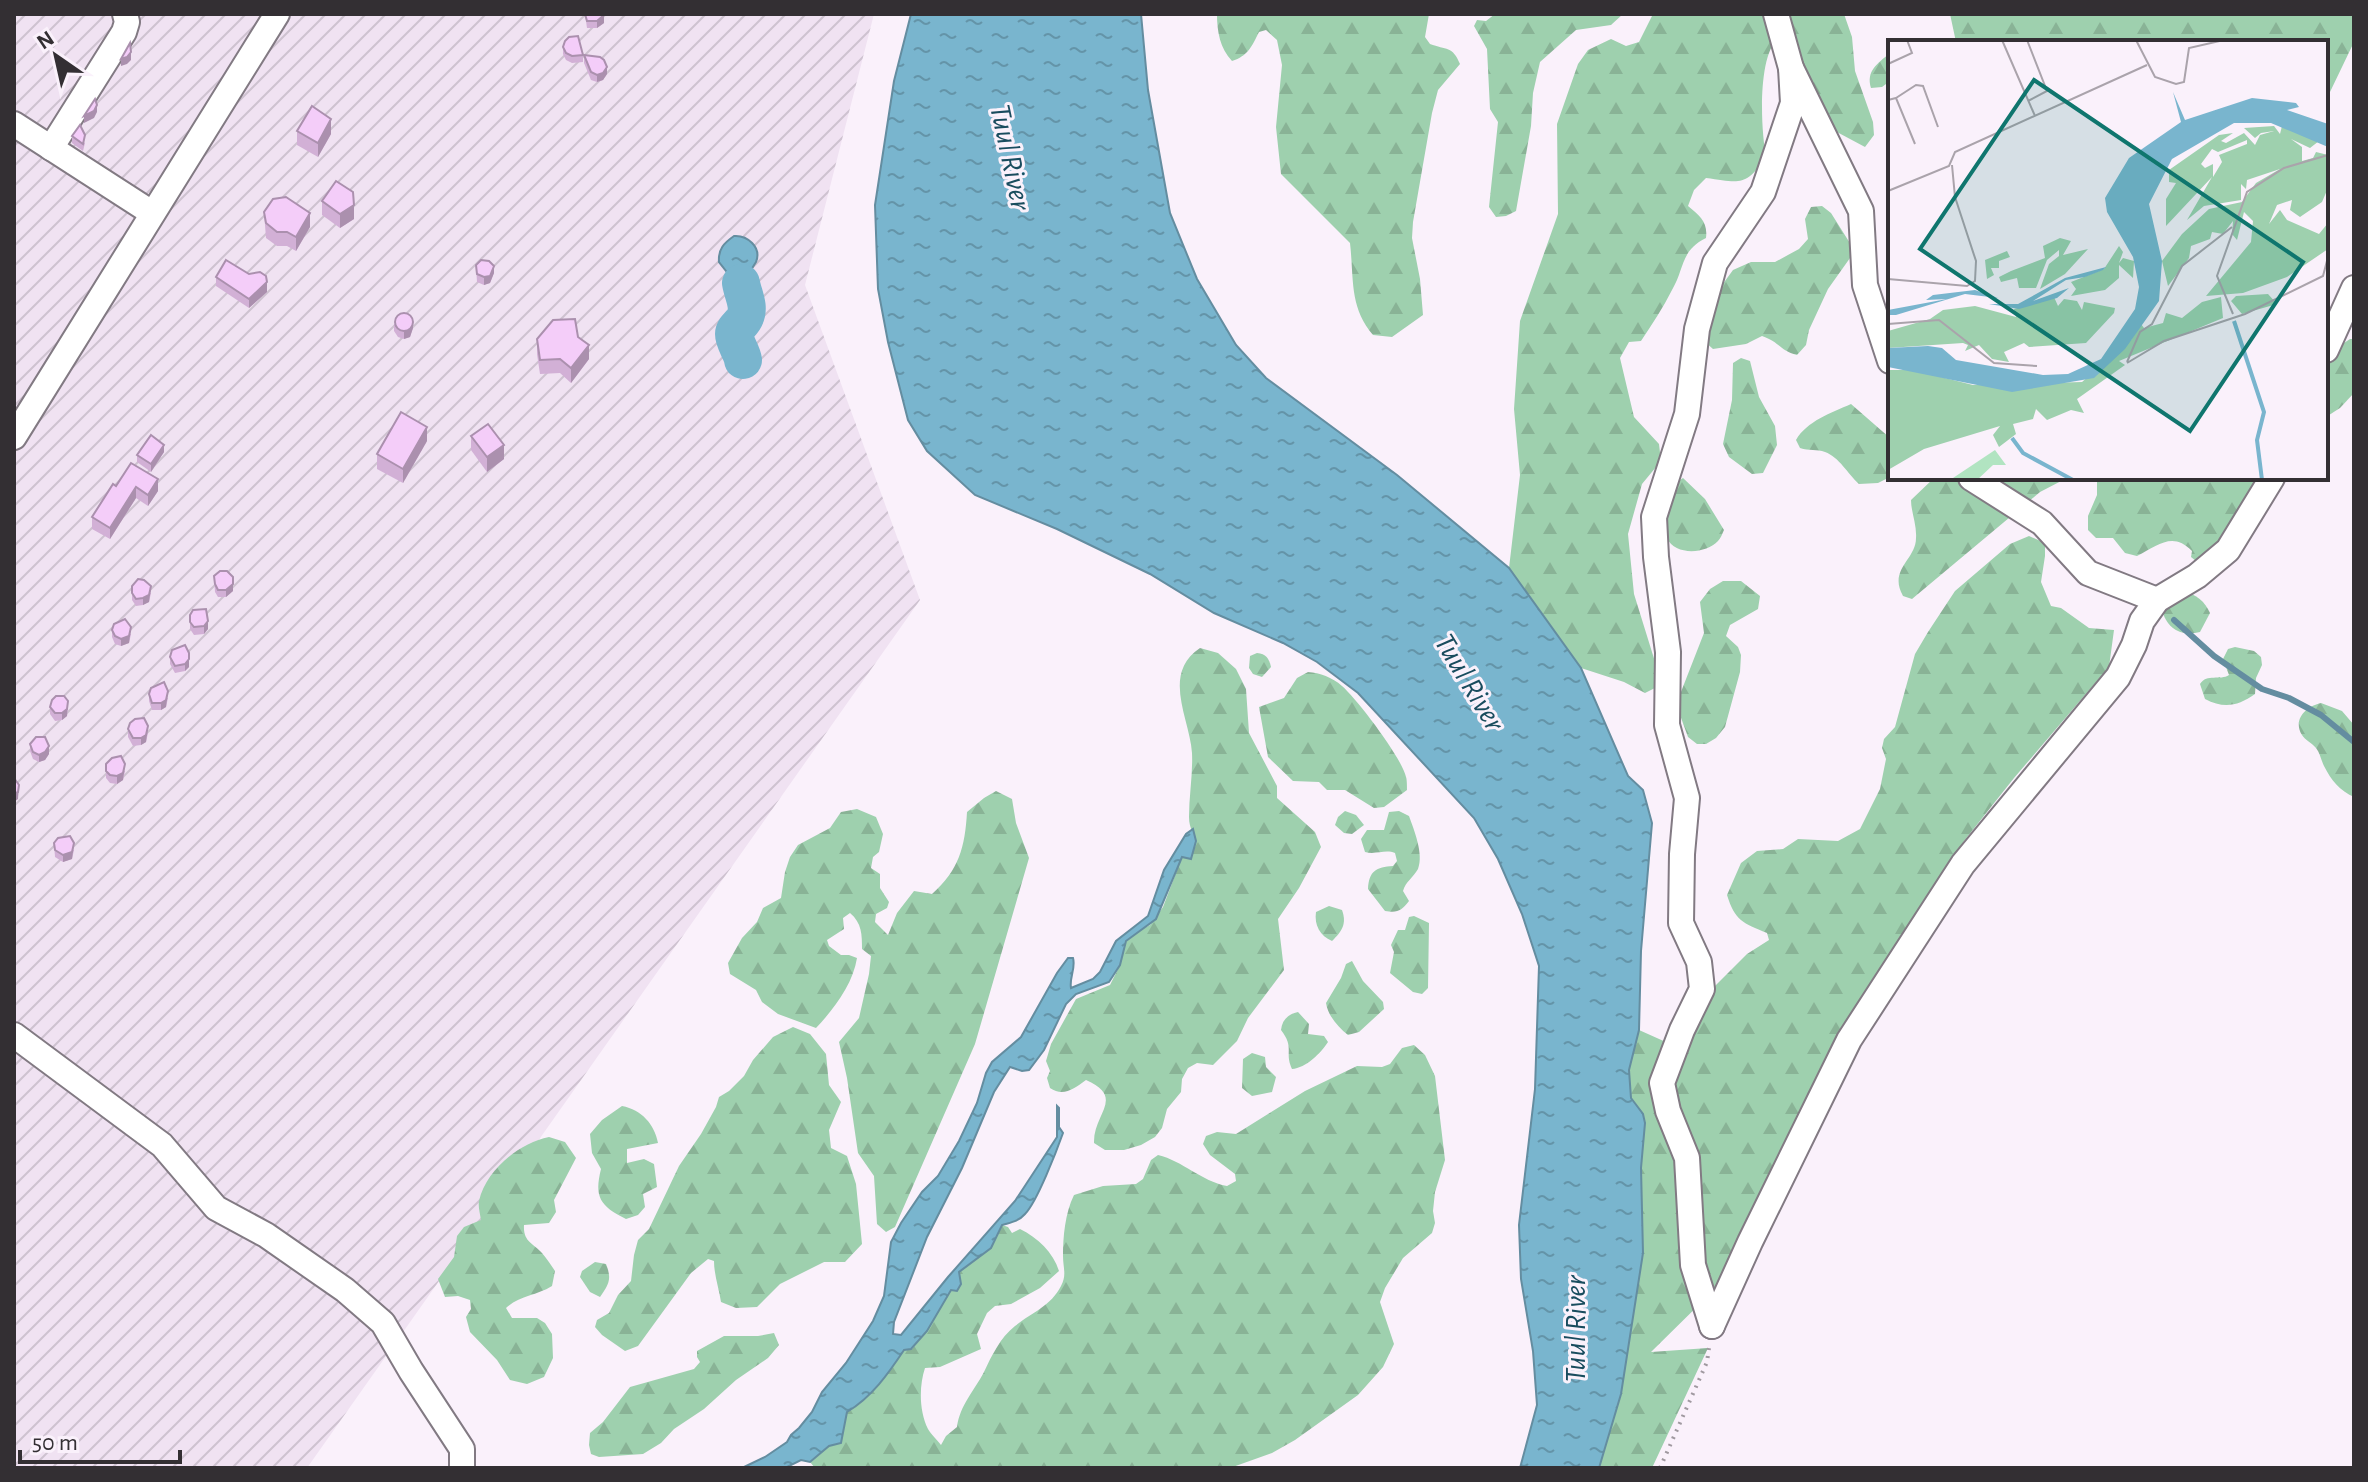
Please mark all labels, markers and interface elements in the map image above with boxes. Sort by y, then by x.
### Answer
north arrow [16,16,96,96]
text: N [33,27,58,54]
inset map [1888,40,2328,480]
water label: Tuul River [984,102,1036,214]
water label: Tuul River [1429,629,1510,737]
water label: Tuul River [1561,1274,1591,1383]
scale bar [20,1414,180,1464]
text: 50 m [32,1431,78,1455]

